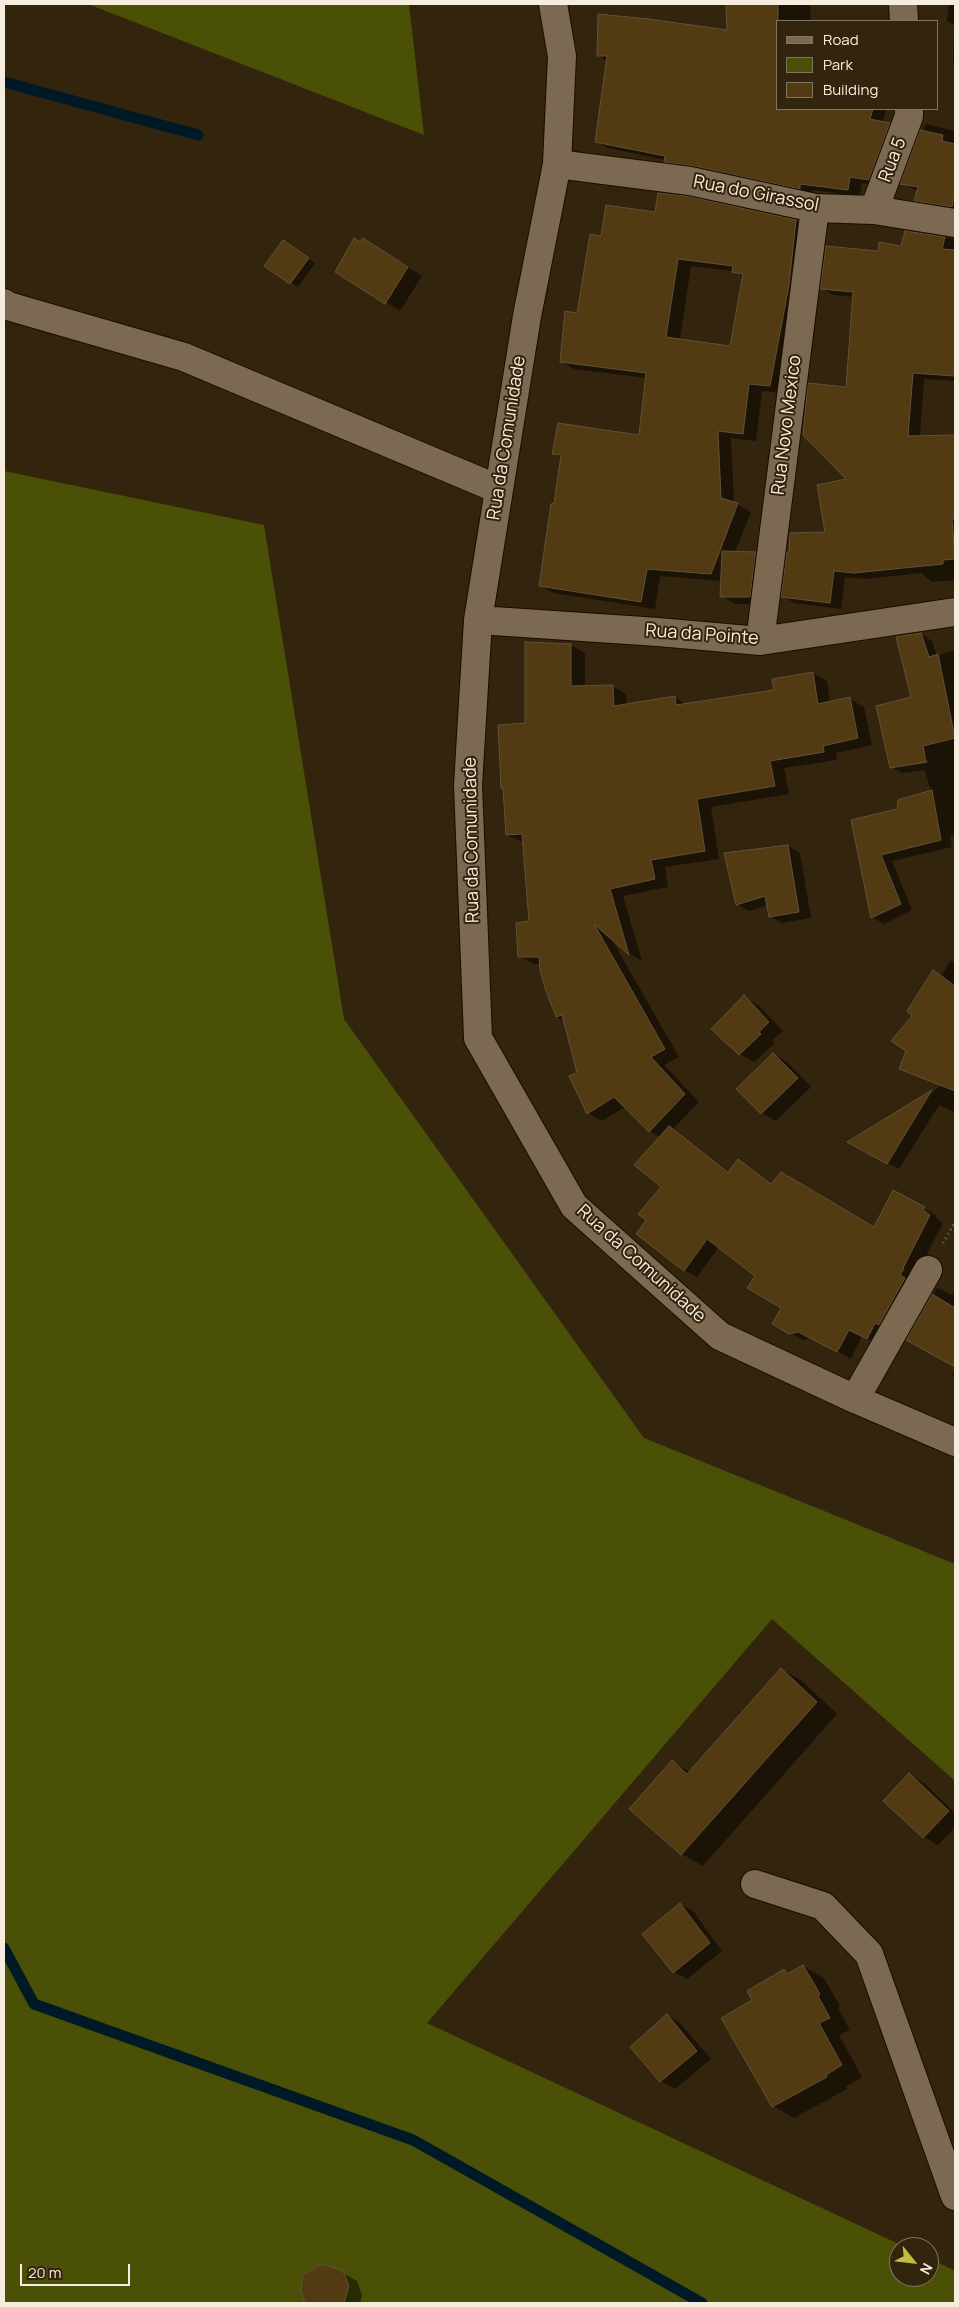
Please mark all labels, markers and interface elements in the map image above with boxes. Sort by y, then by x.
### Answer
legend [776,20,939,110]
text: Road [823,29,859,50]
text: Park [823,54,853,75]
text: Building [823,79,878,100]
street label: Rua 5 [875,135,911,185]
street label: Rua do Girassol [691,171,821,217]
street label: Rua da Comunidade [483,354,531,522]
street label: Rua Novo Mexico [768,354,806,496]
street label: Rua da Pointe [645,620,759,650]
street label: Rua da Comunidade [460,757,484,923]
street label: Rua da Comunidade [572,1200,710,1328]
north arrow [889,2237,939,2287]
scale bar [22,2254,132,2286]
text: N [916,2260,937,2278]
text: 20 m [28,2262,61,2283]

